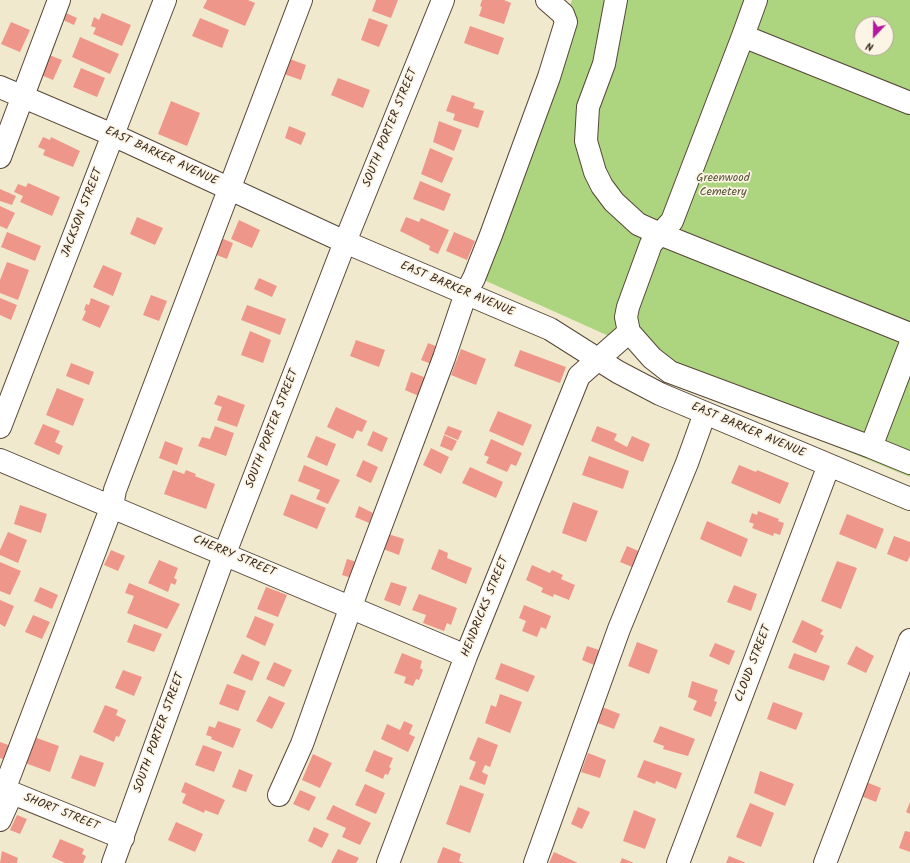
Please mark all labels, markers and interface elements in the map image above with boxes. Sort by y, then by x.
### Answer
north arrow [854,16,894,56]
text: N [863,37,876,56]
street label: SOUTH PORTER STREET [361,67,421,189]
street label: EAST BARKER AVENUE [102,125,220,189]
street label: JACKSON STREET [59,166,107,260]
park label: Greenwood Cemetery [696,172,750,200]
street label: EAST BARKER AVENUE [398,259,516,321]
street label: SOUTH PORTER STREET [244,367,302,491]
street label: EAST BARKER AVENUE [689,400,807,462]
street label: CHERRY STREET [191,533,277,581]
street label: HENDRICKS STREET [459,555,513,659]
street label: CLOUD STREET [733,624,775,704]
street label: SOUTH PORTER STREET [132,671,188,795]
street label: SHORT STREET [21,791,101,835]

